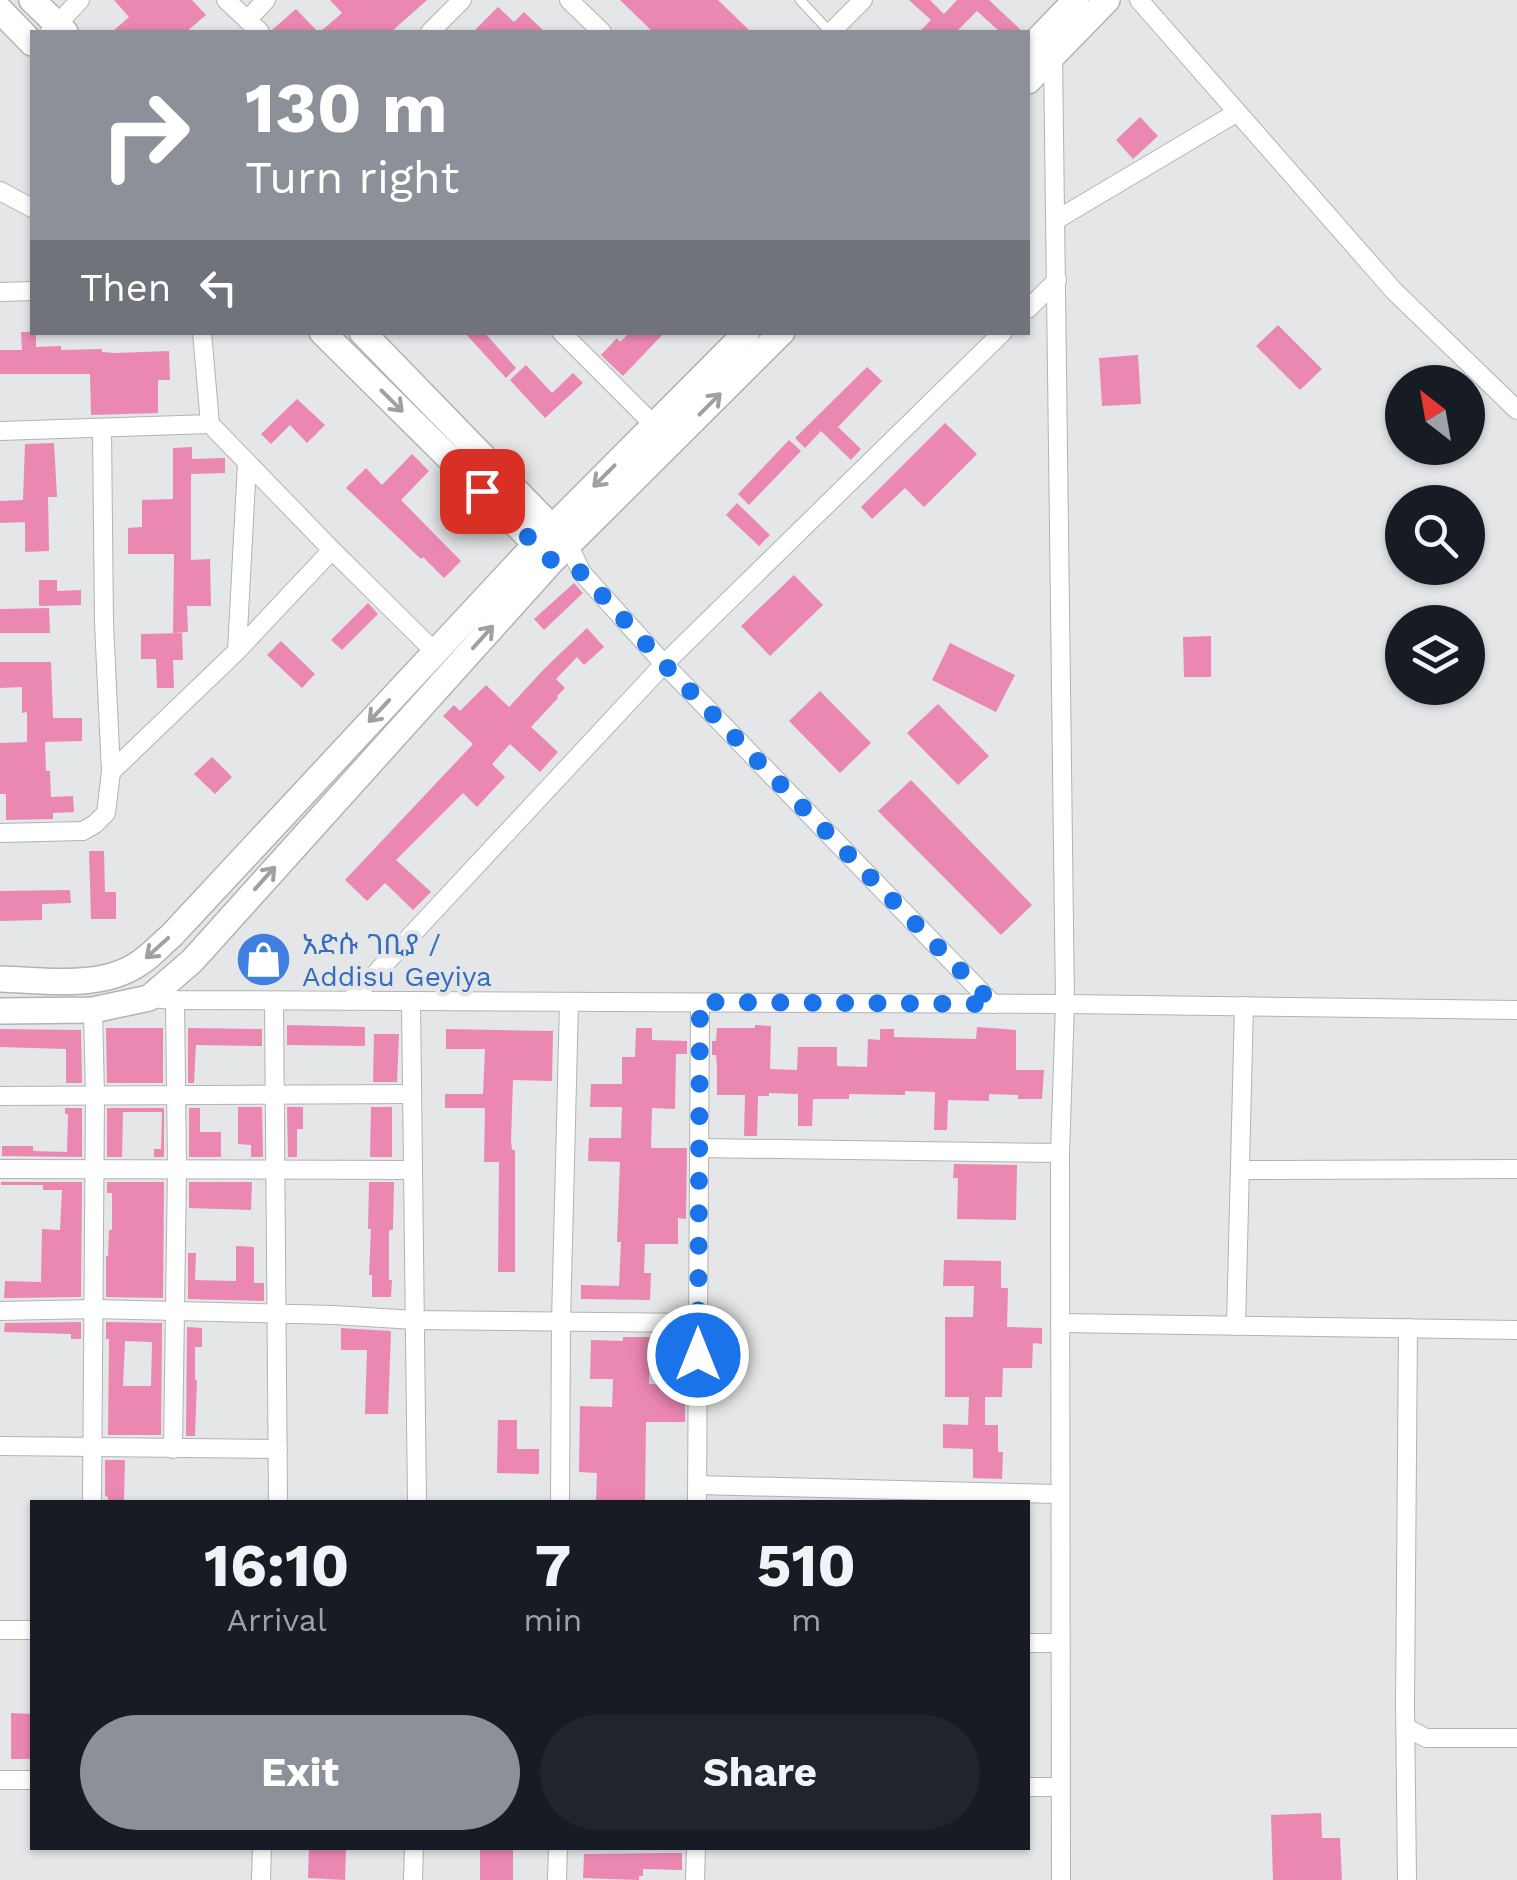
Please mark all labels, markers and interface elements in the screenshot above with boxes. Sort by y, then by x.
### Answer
text: 130 m [245,67,448,149]
icon: right [80,70,210,200]
text: Turn right [245,151,459,204]
icon: left [191,260,246,315]
text: Then [80,266,171,310]
north arrow [1385,365,1485,465]
map controls [1385,365,1485,705]
one-way arrow [379,389,403,413]
one-way arrow [697,393,721,417]
pin [440,449,525,534]
one-way arrow [592,463,616,487]
icon: arrive [455,464,510,519]
button: search [1385,485,1485,585]
button: layers [1385,605,1485,705]
one-way arrow [471,625,494,650]
one-way arrow [368,698,391,723]
one-way arrow [254,866,277,891]
place label: አድሱ ገቢያ / Addisu Geyiya [302,928,492,993]
shop icon: አድሱ ገቢያ / Addisu Geyiya [233,930,293,990]
one-way arrow [145,937,170,960]
position arrow [646,1303,750,1407]
text: 16:10 [204,1530,350,1601]
text: 7 [535,1530,571,1601]
text: 510 [756,1530,856,1601]
text: Arrival [227,1601,327,1639]
text: min [524,1601,582,1639]
text: m [791,1601,821,1639]
button: Exit [80,1715,520,1830]
button: Share [540,1715,980,1830]

